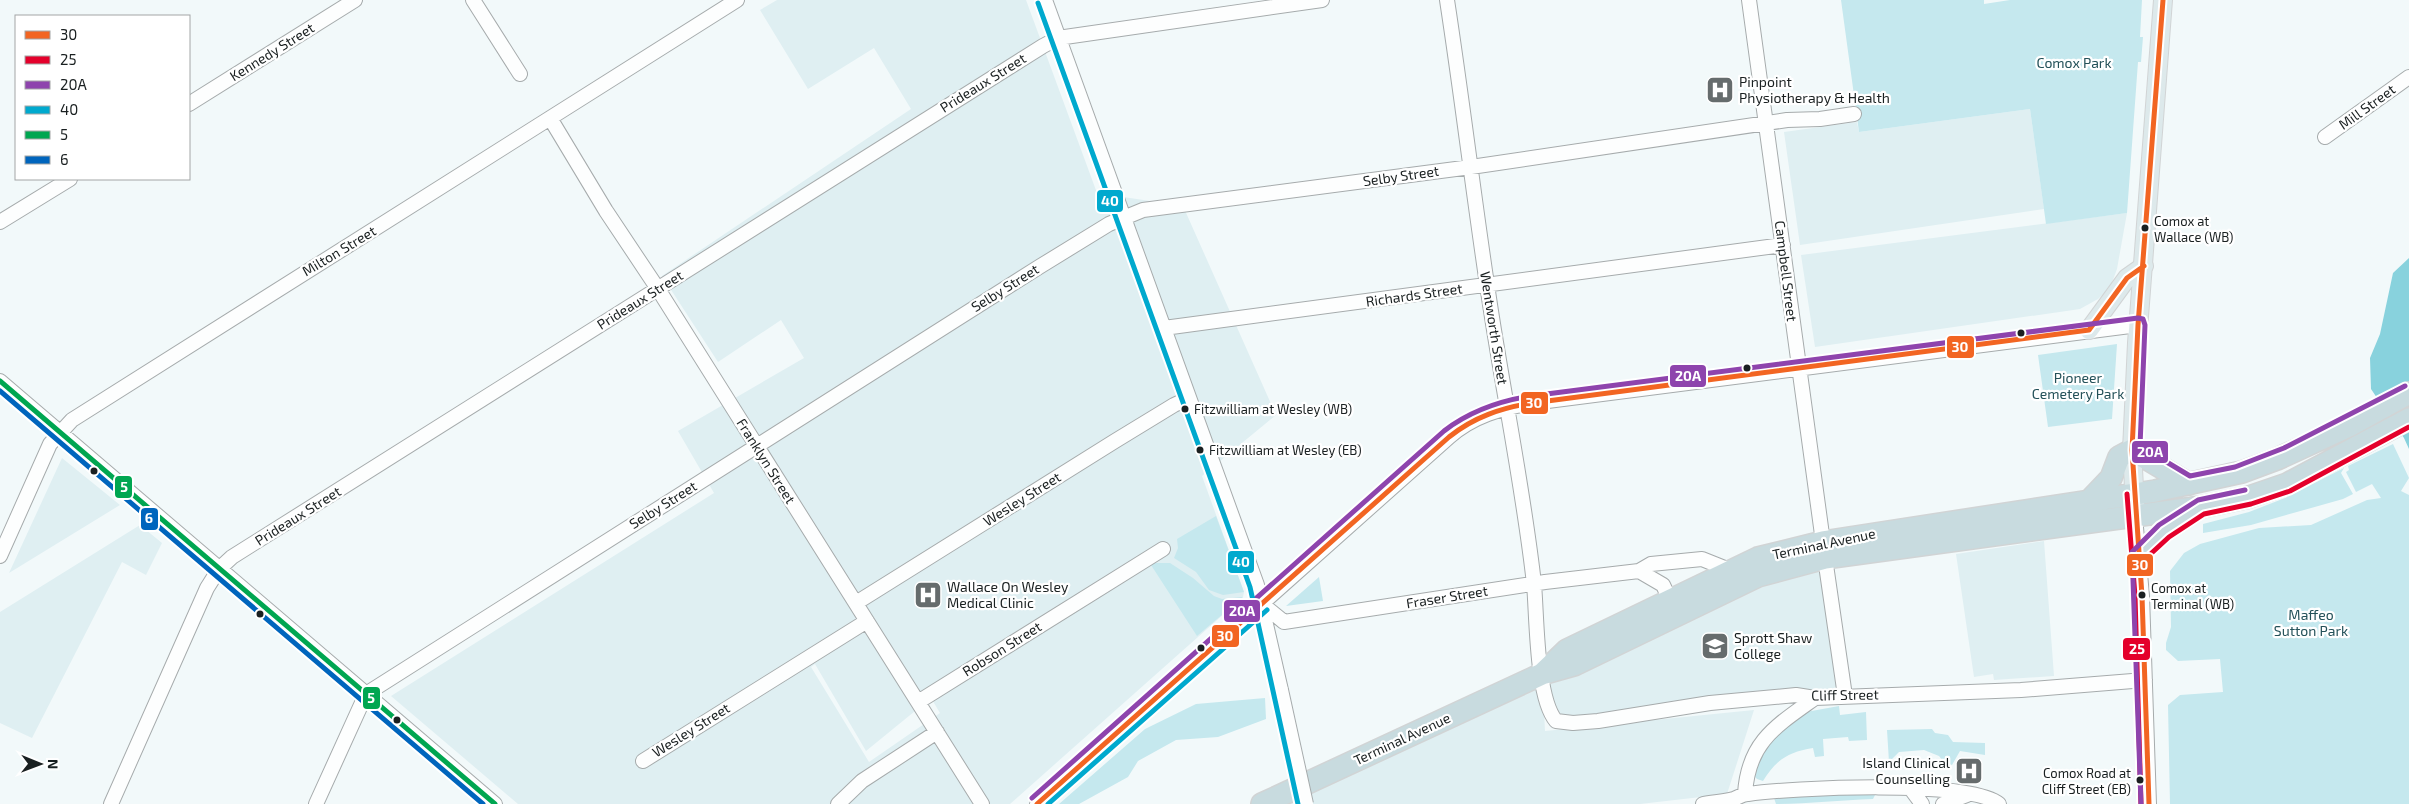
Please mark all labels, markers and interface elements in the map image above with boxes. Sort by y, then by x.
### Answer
legend [15,15,190,180]
street label: Kennedy Street [226,19,317,84]
text: 30 [60,25,77,43]
street label: Prideaux Street [937,49,1029,116]
text: 25 [60,50,76,68]
park label: Comox Park [2036,54,2112,71]
place label: Pinpoint Physiotherapy & Health [1739,73,1890,106]
text: 20A [60,75,87,93]
hospital icon: Pinpoint Physiotherapy & Health [1705,75,1735,105]
street label: Mill Street [2335,80,2398,133]
text: 40 [60,100,78,118]
text: 5 [60,125,68,143]
text: 6 [60,150,69,168]
street label: Selby Street [1362,162,1440,189]
line badge: 40 [1096,189,1124,213]
text: 40 [1101,192,1119,209]
place label: Comox at Wallace (WB) [2154,213,2233,245]
street label: Campbell Street [1772,220,1801,322]
street label: Milton Street [299,222,379,279]
marker: Comox at Wallace (WB) [2140,223,2150,233]
street label: Selby Street [968,260,1042,315]
street label: Prideaux Street [594,266,686,333]
street label: Wentworth Street [1477,270,1512,386]
street label: Richards Street [1365,279,1463,310]
unlabelled marker [2016,328,2026,338]
line badge: 30 [1946,335,1975,359]
text: 30 [1952,338,1969,355]
unlabelled marker [1742,363,1752,373]
line badge: 20A [1669,364,1707,388]
text: 20A [1675,367,1702,384]
park label: Pioneer Cemetery Park [2032,369,2124,402]
line badge: 30 [1520,391,1549,415]
text: 30 [1526,394,1543,411]
place label: Fitzwilliam at Wesley (WB) [1194,401,1352,417]
marker: Fitzwilliam at Wesley (WB) [1180,404,1190,414]
street label: Franklyn Street [733,415,799,506]
line badge: 20A [2131,440,2169,464]
place label: Fitzwilliam at Wesley (EB) [1209,442,1362,458]
text: 20A [2137,443,2164,460]
marker: Fitzwilliam at Wesley (EB) [1195,445,1205,455]
unlabelled marker [89,466,99,476]
street label: Wesley Street [980,468,1064,529]
line badge: 5 [114,475,133,499]
street label: Selby Street [626,477,700,532]
text: 5 [120,478,128,495]
street label: Prideaux Street [252,482,344,549]
line badge: 6 [140,507,159,531]
text: 6 [145,509,153,526]
street label: Terminal Avenue [1771,524,1877,563]
line badge: 40 [1227,550,1255,574]
text: 40 [1232,553,1250,570]
line badge: 30 [2126,553,2154,577]
text: 30 [2132,556,2149,573]
place label: Wallace On Wesley Medical Clinic [947,578,1069,611]
hospital icon: Wallace On Wesley Medical Clinic [913,580,943,610]
place label: Comox at Terminal (WB) [2151,580,2234,612]
street label: Fraser Street [1405,582,1489,611]
marker: Comox at Terminal (WB) [2137,590,2147,600]
line badge: 20A [1223,599,1261,623]
text: 20A [1229,602,1256,619]
park label: Maffeo Sutton Park [2274,606,2348,639]
unlabelled marker [255,609,265,619]
street label: Robson Street [959,618,1044,680]
line badge: 30 [1211,624,1240,648]
text: 30 [1217,627,1234,644]
place label: Sprott Shaw College [1734,629,1813,662]
school or university icon: Sprott Shaw College [1700,631,1730,661]
line badge: 25 [2122,637,2151,661]
text: 25 [2129,640,2145,657]
unlabelled marker [1196,643,1206,653]
street label: Cliff Street [1811,685,1879,704]
line badge: 5 [362,686,381,710]
text: 5 [367,689,375,706]
street label: Wesley Street [649,699,733,760]
street label: Terminal Avenue [1351,709,1453,768]
unlabelled marker [392,715,402,725]
north arrow [15,739,65,789]
place label: Island Clinical Counselling [1862,754,1951,787]
hospital icon: Island Clinical Counselling [1954,756,1984,786]
text: N [45,759,62,769]
place label: Comox Road at Cliff Street (EB) [2042,765,2131,797]
marker: Comox Road at Cliff Street (EB) [2135,775,2145,785]

